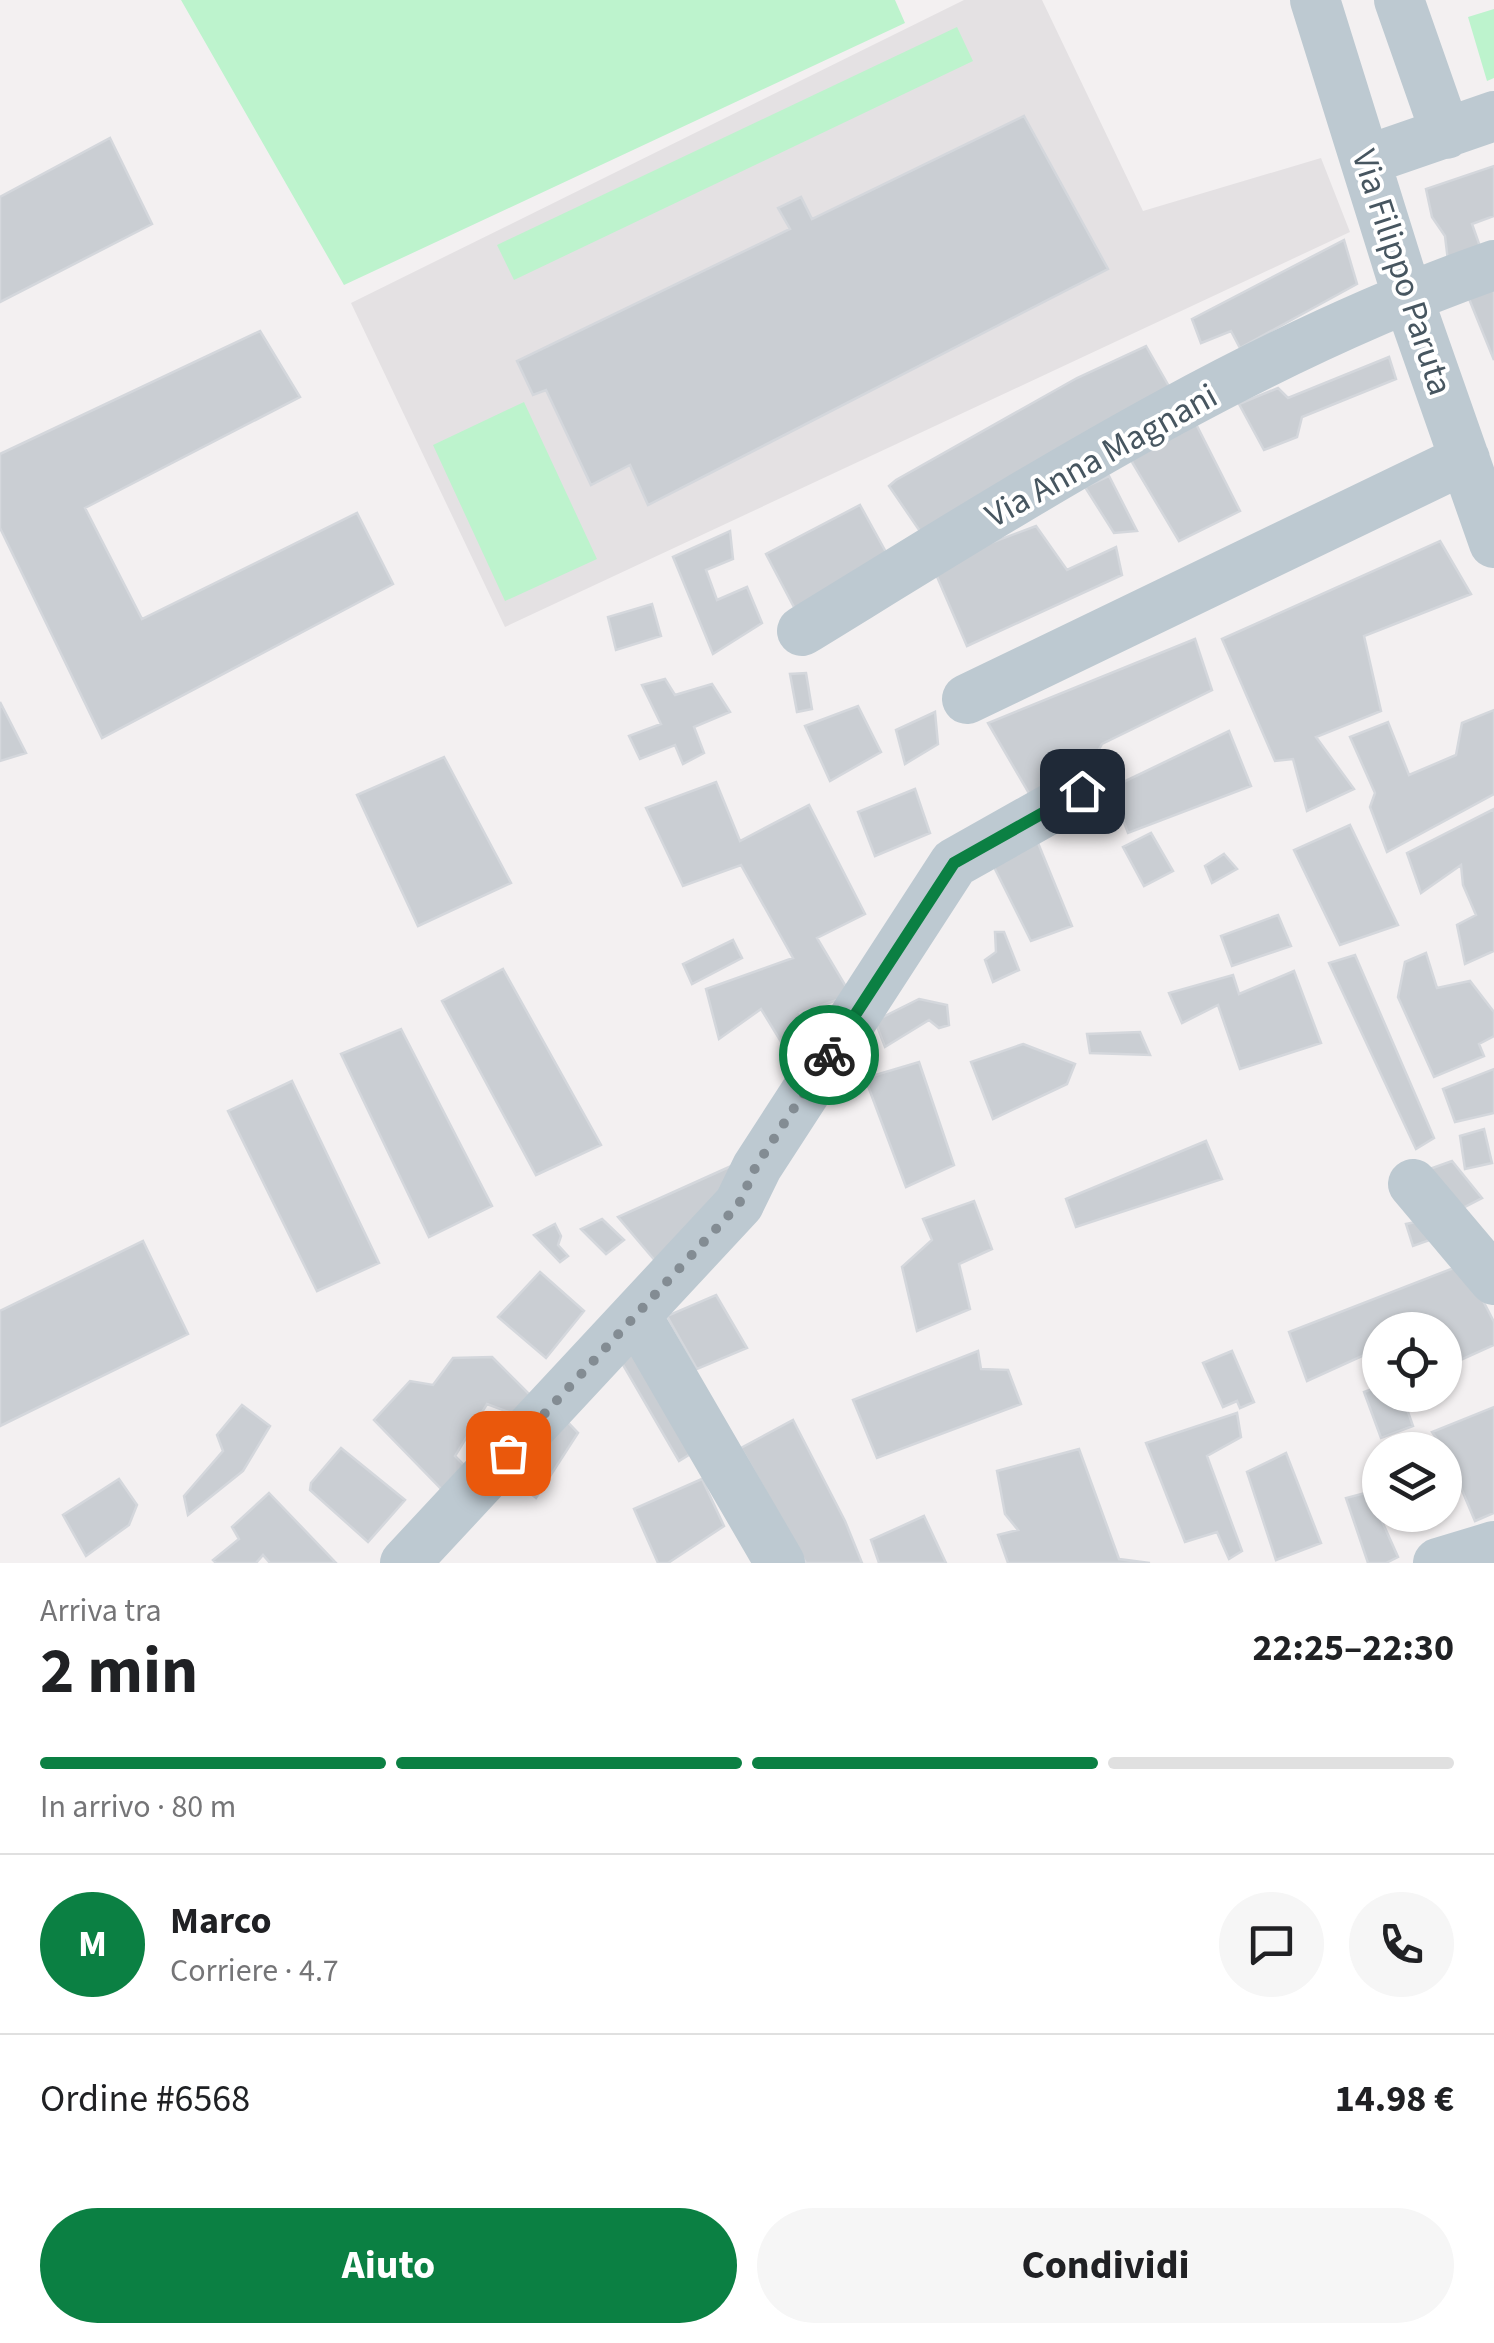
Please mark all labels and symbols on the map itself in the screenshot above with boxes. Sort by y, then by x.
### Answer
street label: Via Filippo Paruta [1339,143,1465,401]
street label: Via Anna Magnani [976,371,1227,540]
pin [1040,749,1125,834]
courier [779,1005,879,1105]
pin [466,1411,551,1496]

